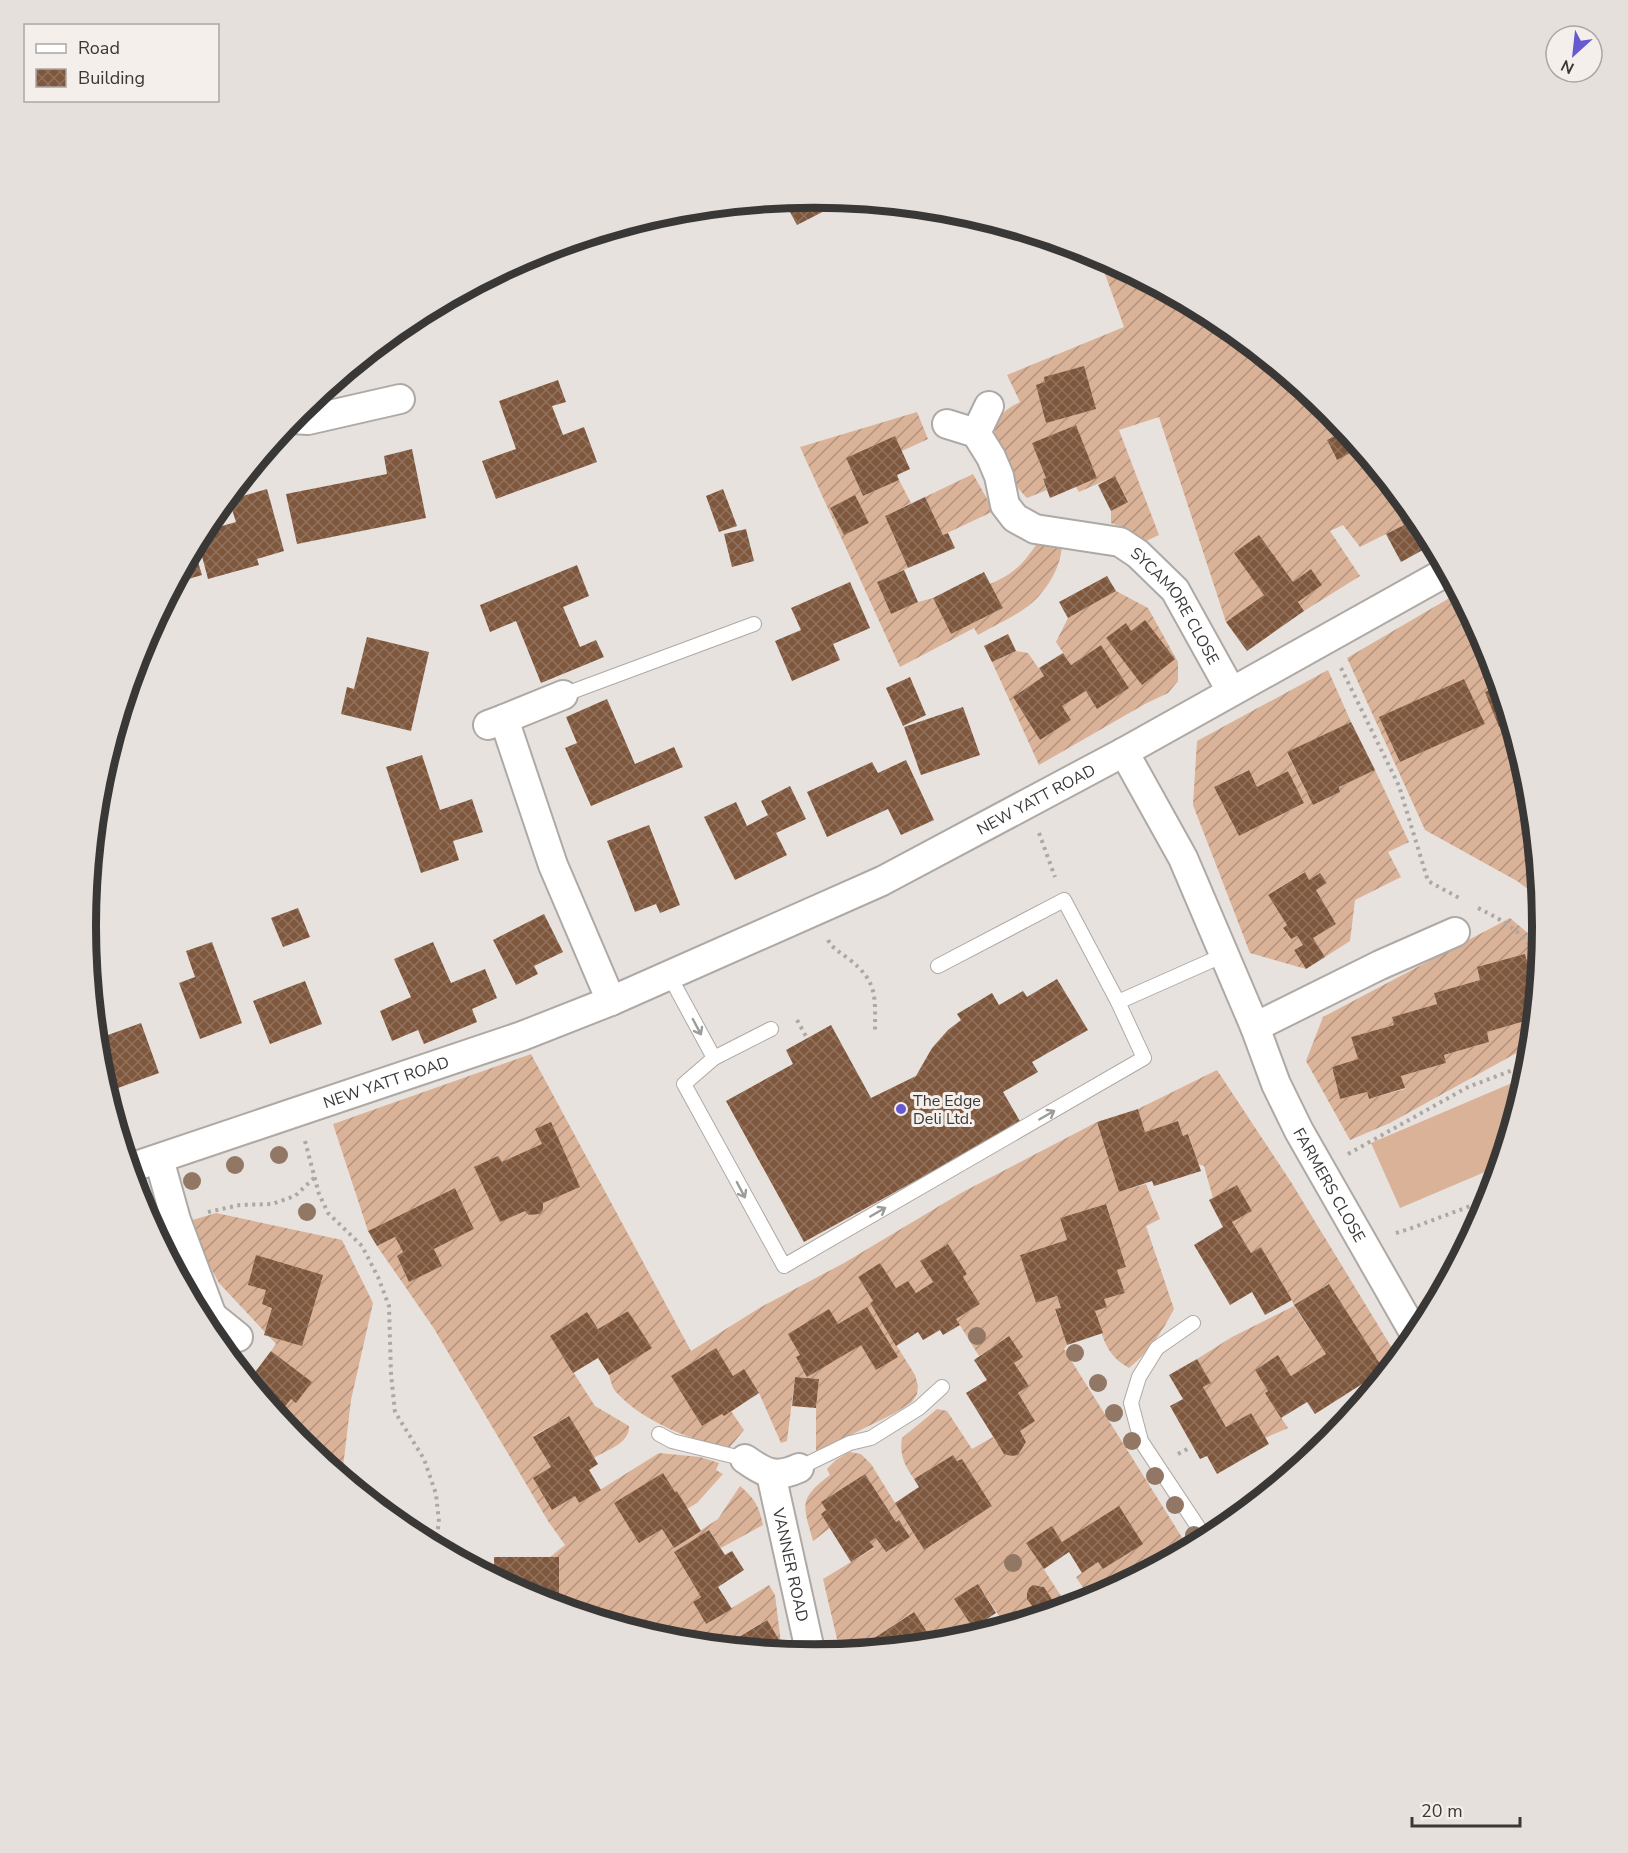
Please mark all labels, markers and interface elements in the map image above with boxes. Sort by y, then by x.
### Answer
legend [24,24,219,102]
north arrow [1544,24,1604,84]
text: Road [78,36,120,60]
text: N [1557,54,1578,79]
text: Building [78,66,145,90]
street label: SYCAMORE CLOSE [1126,542,1224,669]
street label: NEW YATT ROAD [973,759,1100,841]
one-way arrow [692,1017,703,1035]
street label: NEW YATT ROAD [320,1051,452,1114]
place label: The Edge Deli Ltd. [913,1090,981,1130]
marker: The Edge Deli Ltd. [894,1102,908,1116]
one-way arrow [1038,1108,1055,1120]
street label: FARMERS CLOSE [1287,1124,1370,1246]
one-way arrow [735,1181,747,1198]
one-way arrow [869,1206,886,1218]
street label: VANNER ROAD [767,1505,813,1624]
scale bar [1412,1790,1520,1828]
text: 20 m [1421,1799,1463,1823]

